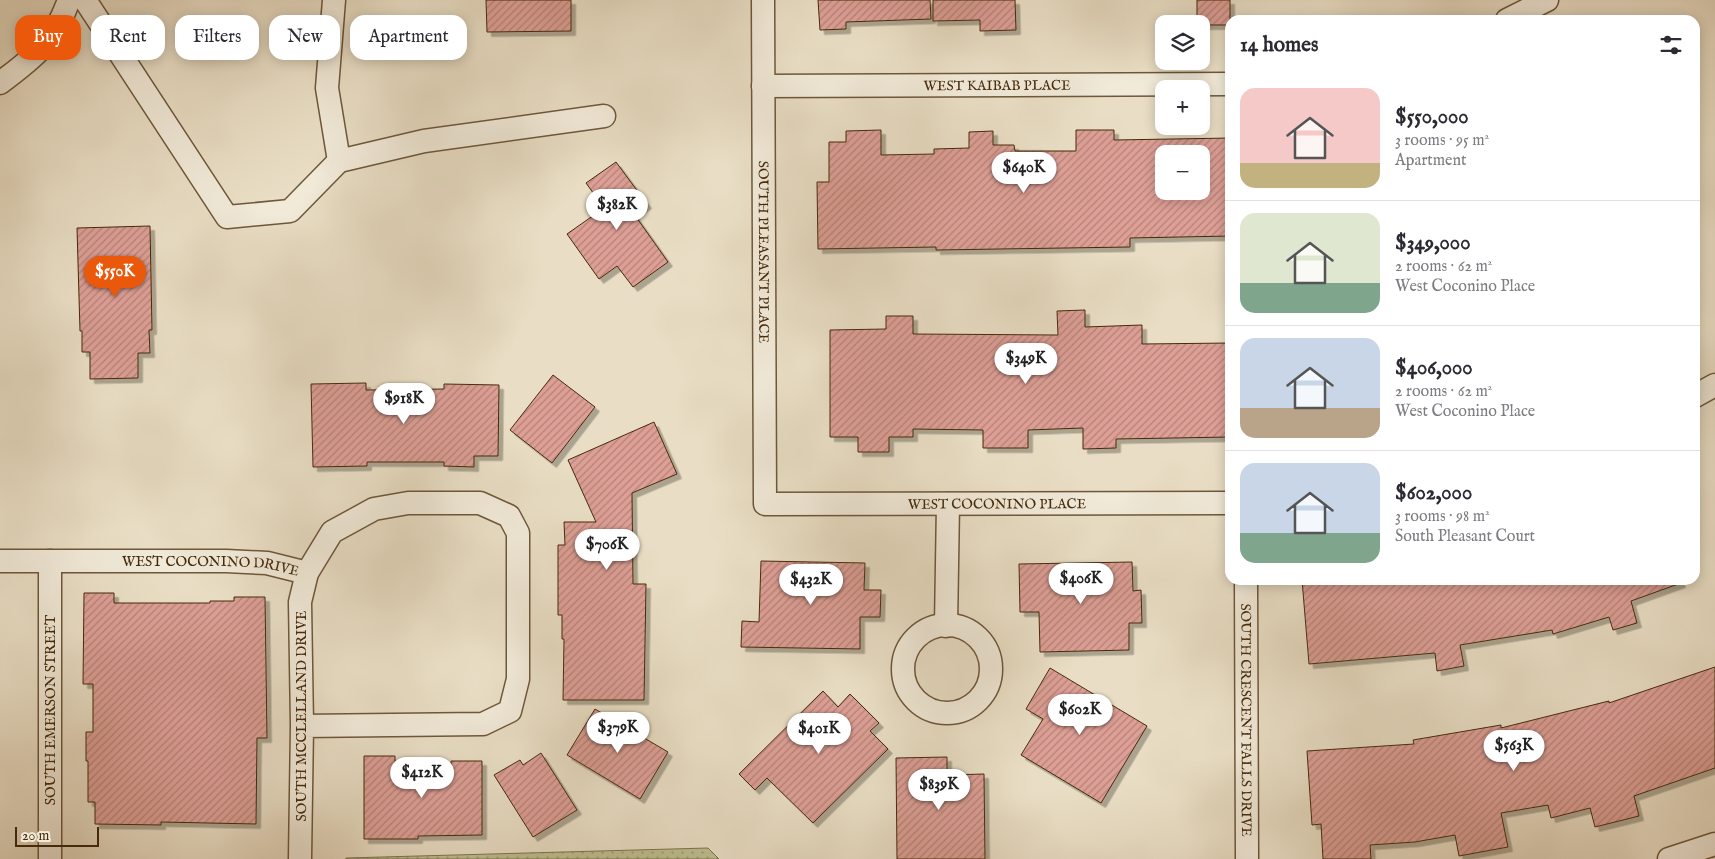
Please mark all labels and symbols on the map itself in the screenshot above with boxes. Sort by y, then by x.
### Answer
street label: WEST KAIBAB PLACE [923,77,1071,95]
pin: $640K [989,152,1059,194]
street label: SOUTH PLEASANT PLACE [754,161,772,343]
pin: $382K [582,188,652,231]
pin: $550K [80,256,150,298]
pin: $349K [991,342,1061,385]
pin: $918K [369,382,439,425]
street label: WEST COCONINO PLACE [908,495,1087,514]
pin: $706K [572,528,642,571]
street label: WEST COCONINO DRIVE [122,553,301,581]
pin: $406K [1046,562,1116,605]
pin: $432K [776,564,846,606]
street label: SOUTH CRESCENT FALLS DRIVE [1236,603,1255,837]
street label: SOUTH MCCLELLAND DRIVE [293,610,311,821]
street label: SOUTH EMERSON STREET [42,614,60,805]
pin: $602K [1045,694,1115,736]
pin: $379K [583,712,653,754]
pin: $401K [784,712,854,755]
pin: $563K [1479,730,1549,772]
pin: $412K [387,756,457,799]
pin: $839K [904,768,974,811]
scale bar [15,824,99,847]

